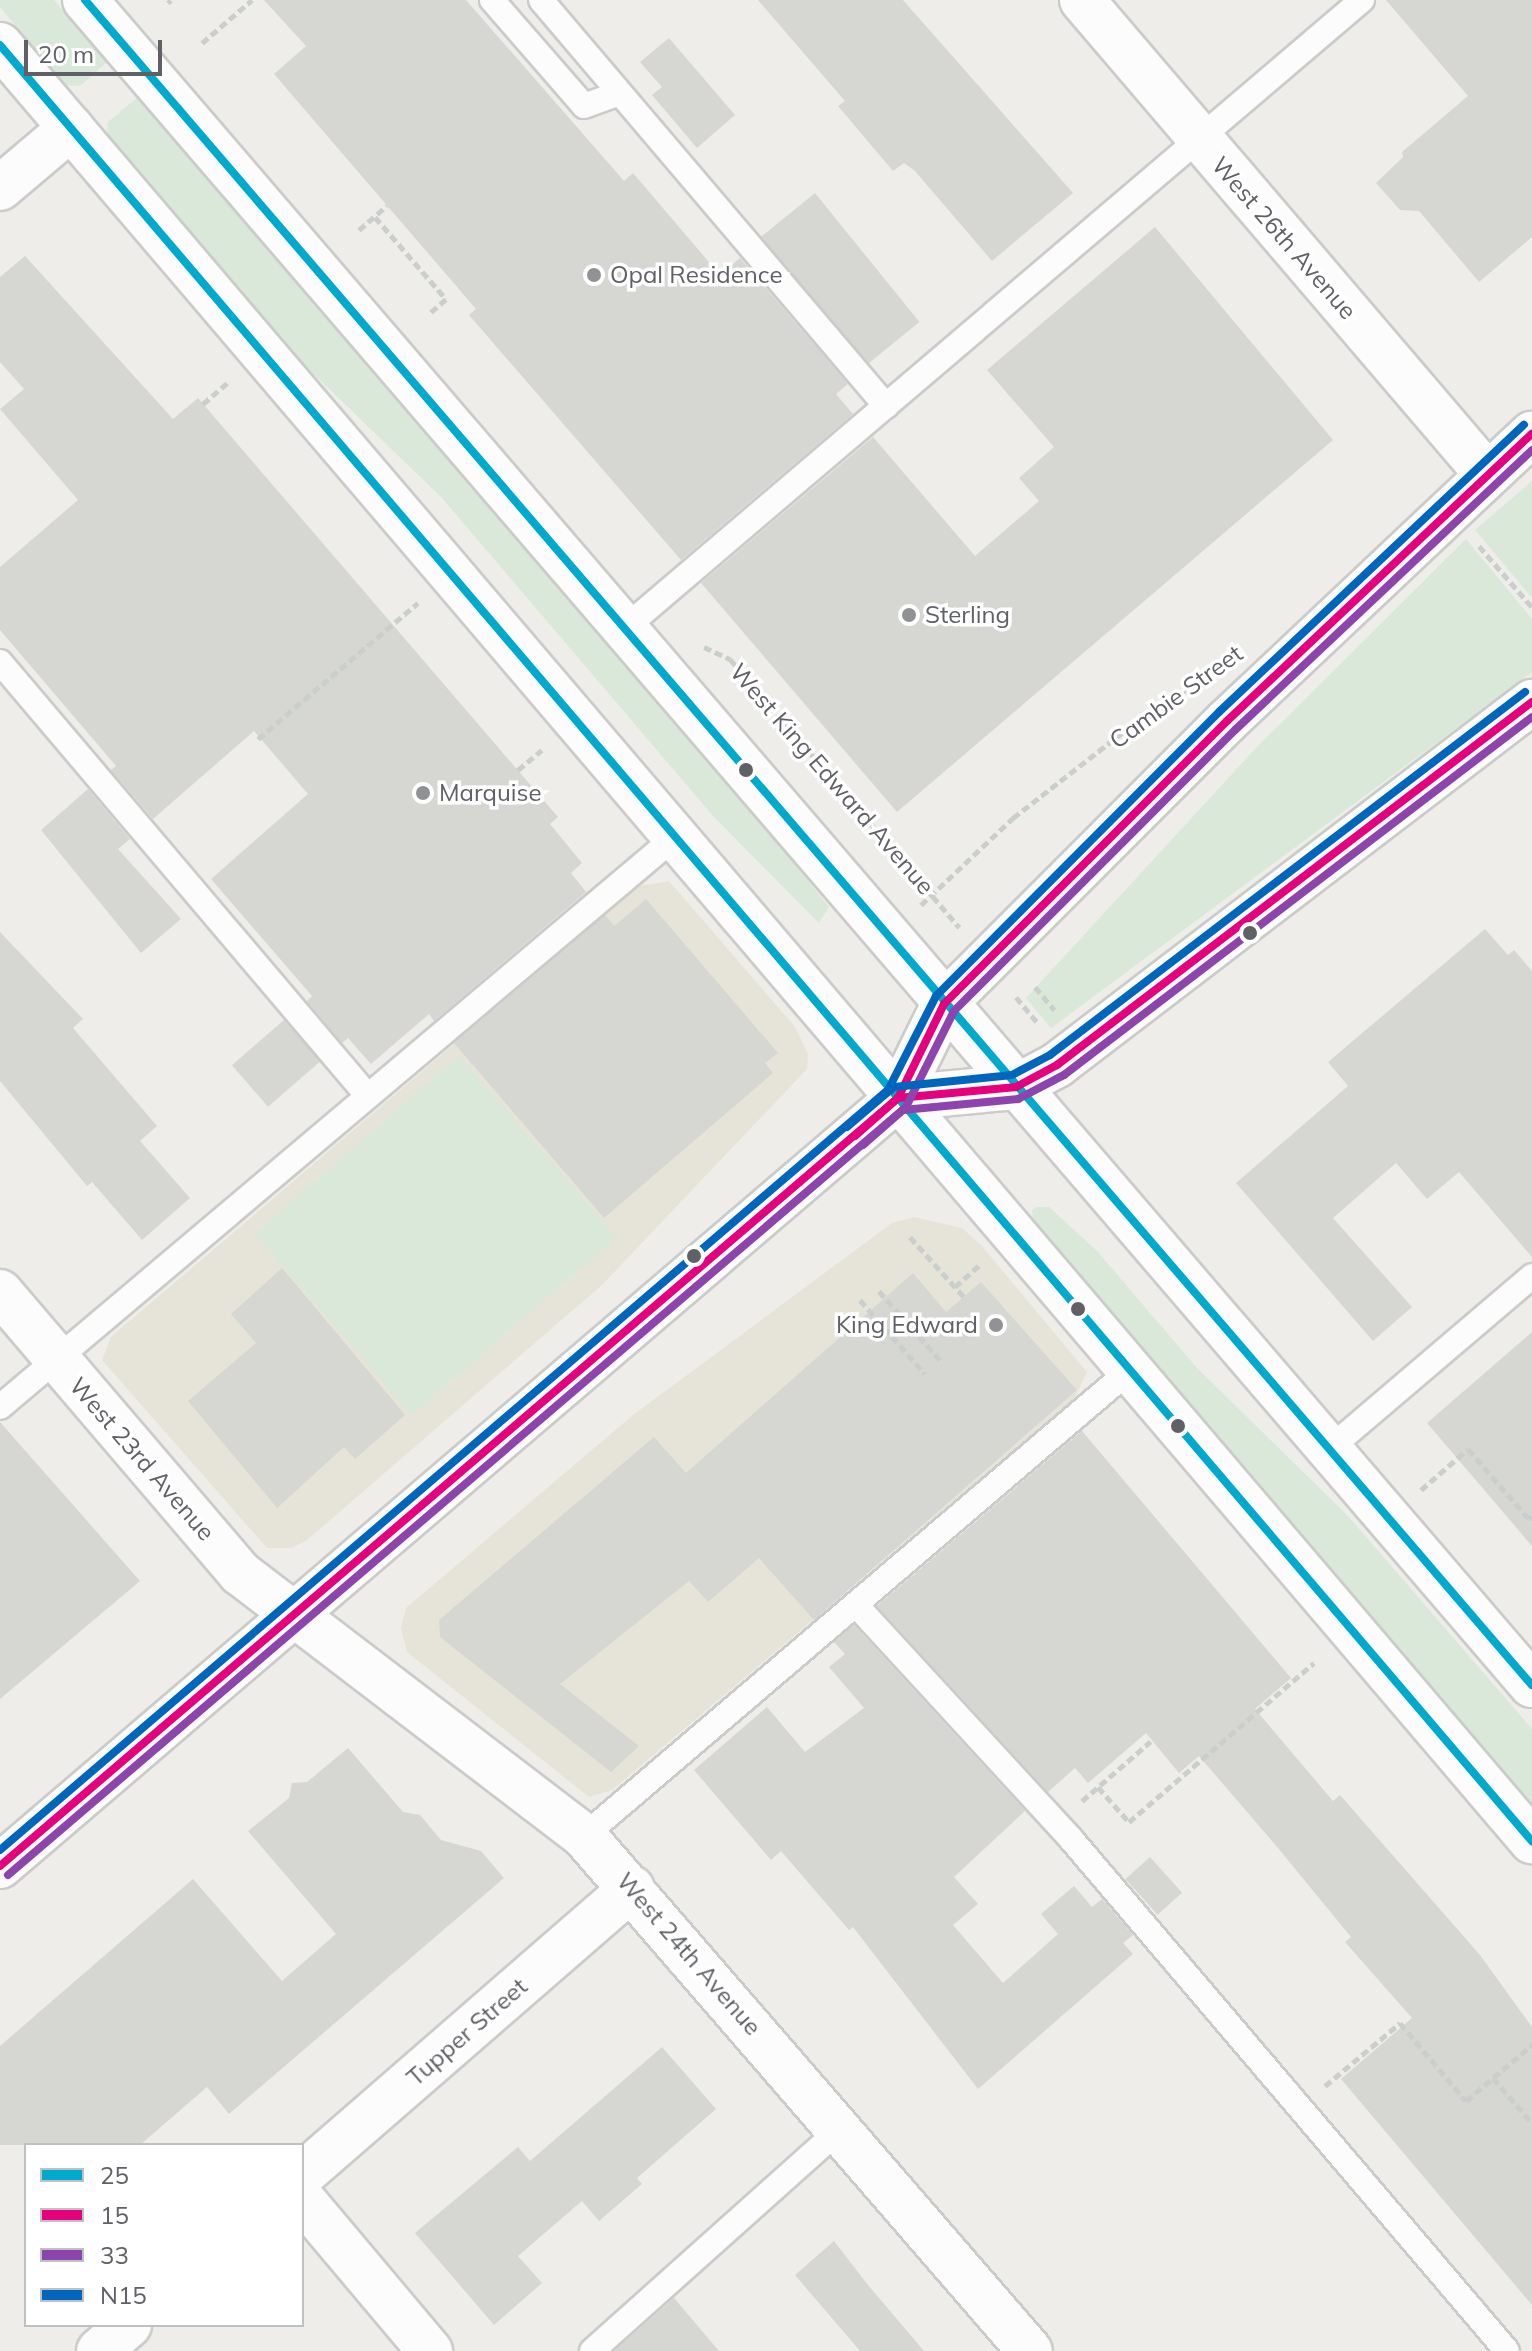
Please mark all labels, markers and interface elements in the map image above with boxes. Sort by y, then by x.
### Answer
scale bar [28,24,166,74]
text: 20 m [38,39,94,69]
street label: West 26th Avenue [1206,151,1362,325]
place label: Opal Residence [610,261,783,289]
marker: Opal Residence [585,266,603,284]
place label: Sterling [925,601,1010,629]
marker: Sterling [900,606,918,624]
street label: Cambie Street [1104,639,1248,755]
street label: West King Edward Avenue [724,658,940,900]
unlabelled marker [738,762,754,778]
place label: Marquise [439,779,541,807]
marker: Marquise [414,784,432,802]
unlabelled marker [1242,925,1258,941]
unlabelled marker [686,1248,702,1264]
unlabelled marker [1070,1301,1086,1317]
place label: King Edward [836,1311,978,1339]
marker: King Edward [985,1314,1007,1336]
street label: West 23rd Avenue [63,1372,221,1546]
unlabelled marker [1170,1418,1186,1434]
street label: West 24th Avenue [611,1867,767,2041]
street label: Tupper Street [401,1972,533,2092]
legend [24,2143,304,2327]
text: 25 [100,2160,129,2190]
text: 15 [100,2200,129,2230]
text: 33 [100,2240,129,2270]
text: N15 [100,2280,147,2310]

